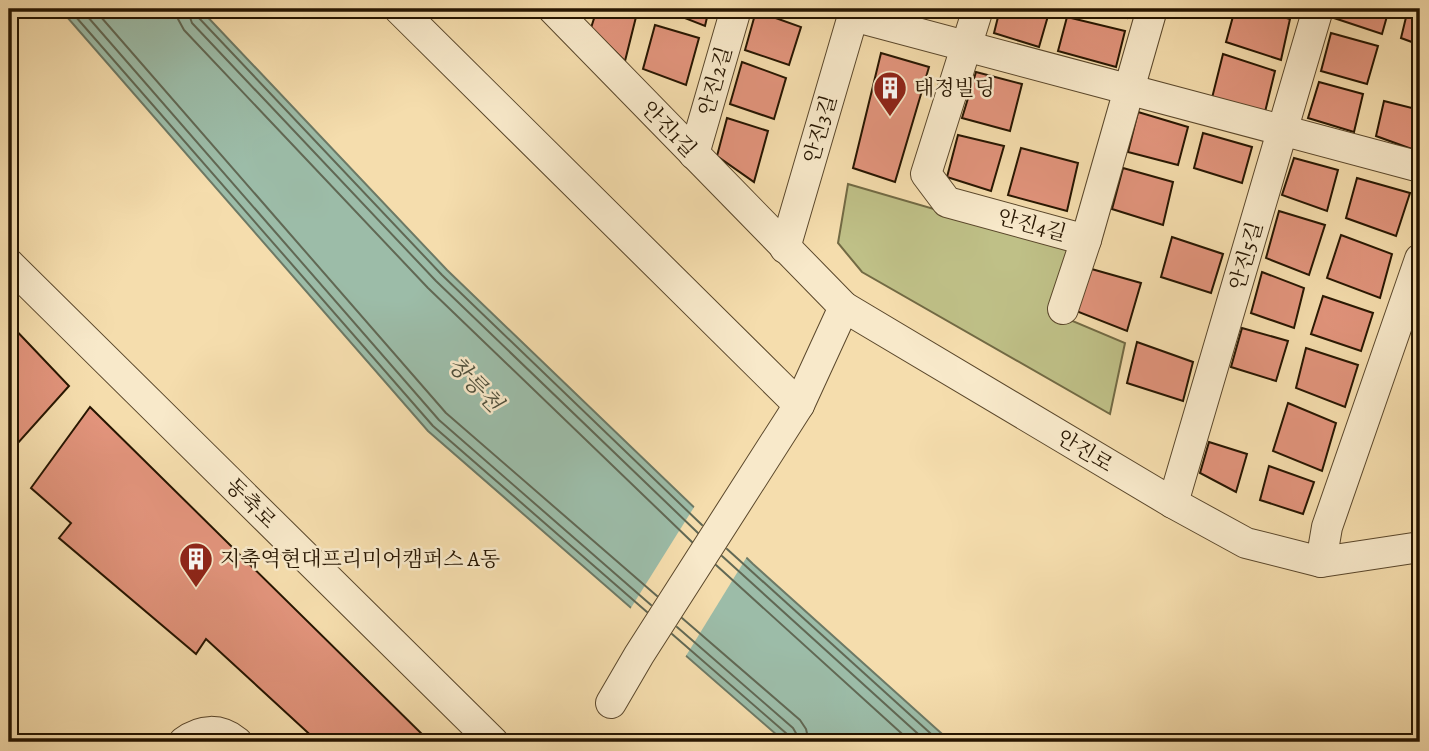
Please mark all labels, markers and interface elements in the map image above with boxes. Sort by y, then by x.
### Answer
street label: 안진2길 [692,43,738,119]
building icon: 태정빌딩 [871,69,909,118]
place label: 태정빌딩 [914,74,995,102]
street label: 안진3길 [797,92,843,166]
street label: 안진1길 [635,95,703,163]
street label: 안진4길 [994,202,1070,248]
street label: 안진5길 [1223,219,1269,293]
water label: 창릉천 [441,349,511,420]
street label: 안진로 [1052,423,1118,479]
street label: 동축로 [220,472,282,534]
building icon: 지축역현대프리미어캠퍼스 A동 [177,540,215,589]
place label: 지축역현대프리미어캠퍼스 A동 [220,545,500,573]

